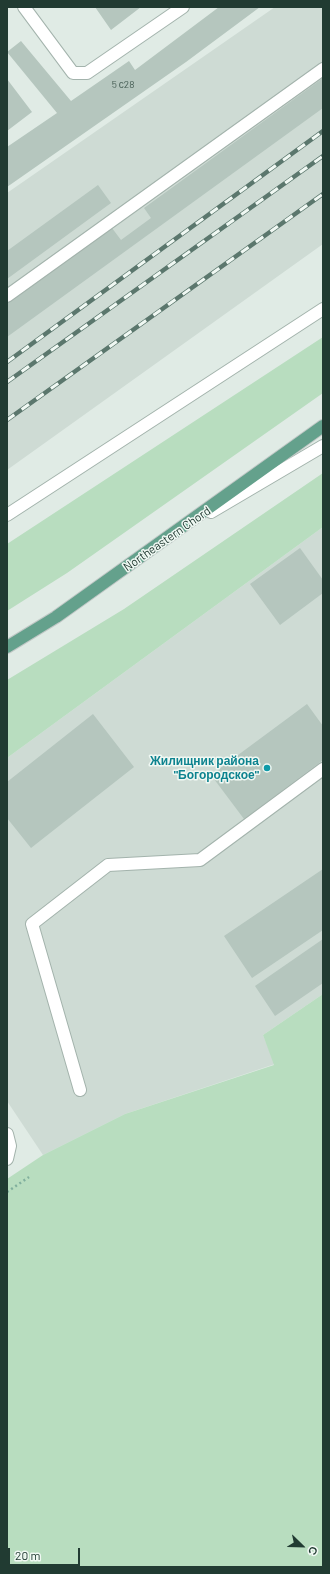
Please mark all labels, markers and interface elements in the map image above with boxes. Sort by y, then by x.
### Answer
house number: 5 с28 [112,79,134,91]
street label: Northeastern Chord [121,504,213,574]
place label: Жилищник района "Богородское" [150,754,259,782]
marker: Жилищник района "Богородское" [262,763,272,773]
north arrow [282,1526,322,1566]
scale bar [10,1540,82,1566]
text: С [306,1545,321,1557]
text: 20 m [15,1548,41,1562]

